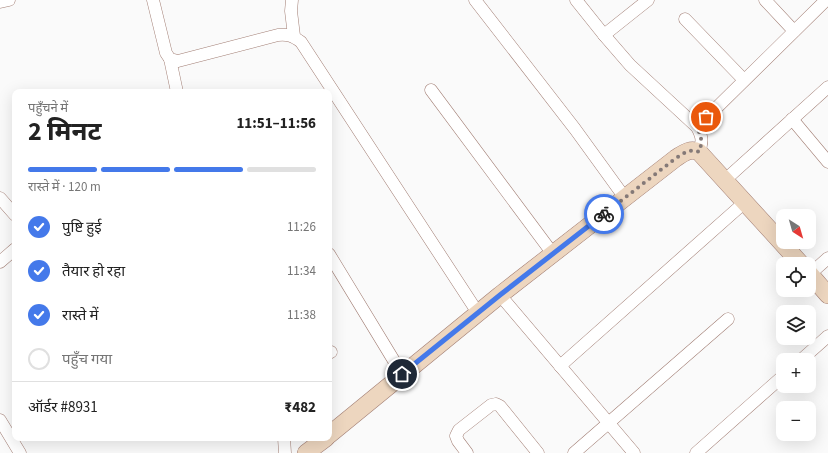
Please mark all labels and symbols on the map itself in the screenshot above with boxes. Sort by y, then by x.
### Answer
pin [689,100,723,134]
courier [584,194,624,234]
north arrow [776,209,816,249]
pin [385,357,419,391]

